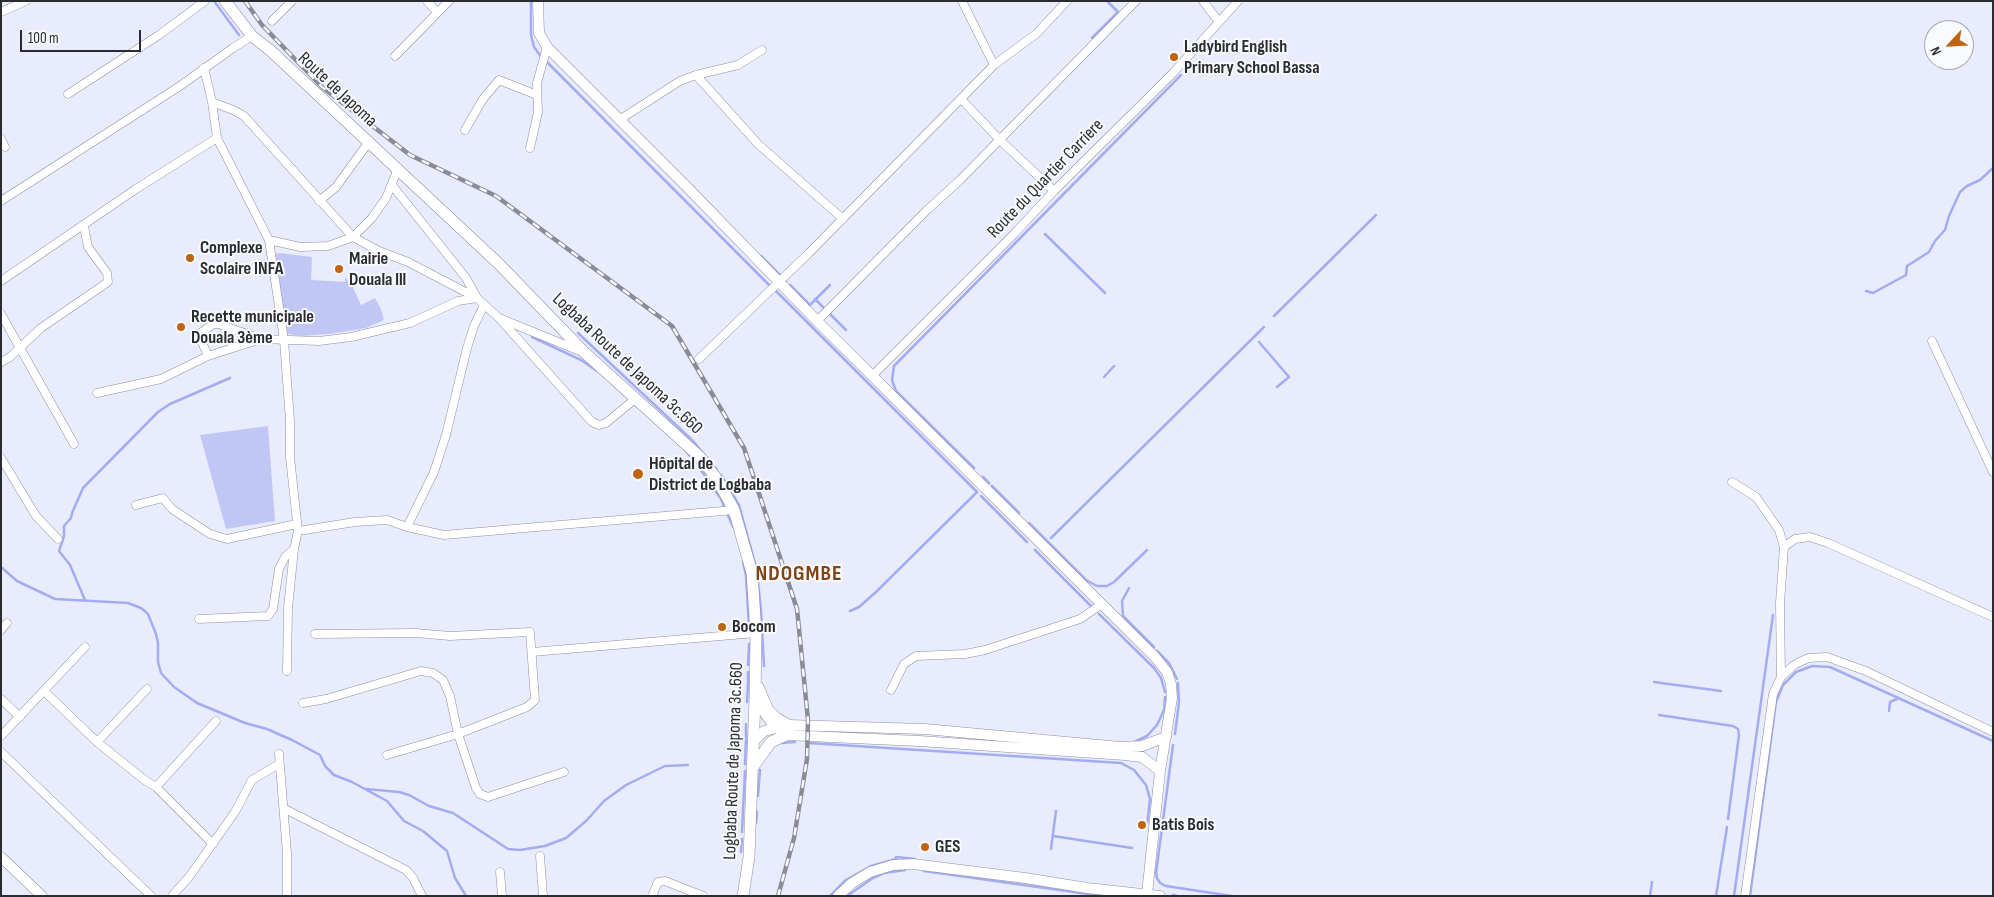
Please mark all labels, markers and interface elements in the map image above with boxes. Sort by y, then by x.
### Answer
scale bar [22,20,144,52]
north arrow [1924,20,1974,70]
text: 100 m [28,29,59,48]
place label: Ladybird English Primary School Bassa [1184,36,1320,78]
text: N [1927,44,1945,58]
street label: Route de Japoma [293,48,381,132]
marker: Ladybird English Primary School Bassa [1168,51,1180,63]
street label: Route du Quartier Carriere [983,115,1109,243]
place label: Complexe Scolaire INFA [200,237,283,280]
place label: Mairie Douala lll [349,248,406,290]
marker: Complexe Scolaire INFA [184,252,196,264]
marker: Mairie Douala lll [333,263,345,275]
street label: Logbaba Route de Japoma 3c.660 [547,289,707,439]
place label: Recette municipale Douala 3ème [191,306,314,348]
marker: Recette municipale Douala 3ème [175,321,187,333]
place label: Hôpital de District de Logbaba [649,453,771,496]
marker: Hôpital de District de Logbaba [631,467,645,481]
district label: NDOGMBE [755,561,843,587]
place label: Bocom [732,616,776,638]
marker: Bocom [716,621,728,633]
street label: Logbaba Route de Japoma 3c.660 [720,662,748,860]
place label: Batis Bois [1152,814,1214,836]
marker: Batis Bois [1136,819,1148,831]
place label: GES [935,836,960,858]
marker: GES [919,841,931,853]

